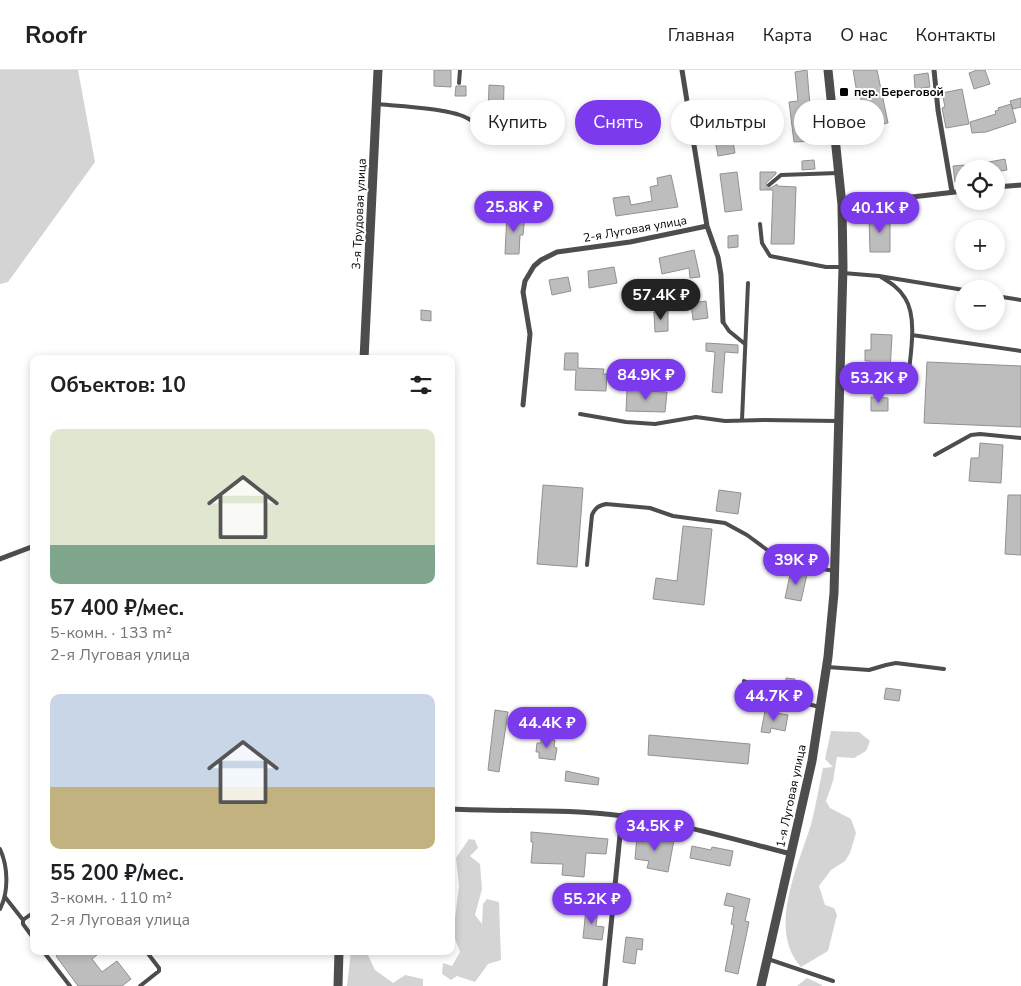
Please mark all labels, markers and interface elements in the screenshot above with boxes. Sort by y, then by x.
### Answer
text: Roofr [25,19,87,51]
text: Главная [668,23,735,47]
text: Карта [763,23,812,47]
text: О нас [840,23,888,47]
text: Контакты [916,23,996,47]
place label: пер. Береговой [854,84,944,100]
marker: пер. Береговой [838,86,850,98]
chip: Купить [470,100,565,145]
chip: Снять [575,100,661,145]
chip: Фильтры [671,100,784,145]
chip: Новое [794,100,884,145]
street label: 3-я Трудовая улица [348,158,370,270]
map controls [955,160,1005,330]
button: locate [955,160,1005,210]
pin: 25.8K ₽ [468,190,560,233]
pin: 40.1K ₽ [834,191,926,234]
text: 25.8K ₽ [485,196,543,218]
text: 40.1K ₽ [851,197,909,219]
street label: 2-я Луговая улица [582,212,688,246]
button: + [955,220,1005,270]
pin: 57.4K ₽ [615,278,707,321]
button: − [955,280,1005,330]
text: 57.4K ₽ [632,284,690,306]
pin: 84.9K ₽ [600,358,692,401]
pin: 53.2K ₽ [833,362,925,404]
text: 84.9K ₽ [617,364,675,386]
text: 53.2K ₽ [850,367,908,389]
text: Объектов: 10 [50,371,186,399]
icon: filters [407,371,435,399]
icon: home [198,462,288,552]
pin: 39K ₽ [761,544,831,586]
text: 39K ₽ [774,549,818,571]
text: 57 400 ₽/мес. [50,594,184,622]
text: 5-комн. · 133 m² [50,622,172,644]
text: 2-я Луговая улица [50,644,190,666]
pin: 44.7K ₽ [728,680,820,722]
text: 44.7K ₽ [745,685,803,707]
pin: 44.4K ₽ [501,706,593,749]
text: 44.4K ₽ [518,712,576,734]
icon: home [198,727,288,817]
street label: 1-я Луговая улица [772,743,810,849]
pin: 34.5K ₽ [609,810,701,852]
text: 34.5K ₽ [626,815,684,837]
text: 55 200 ₽/мес. [50,859,184,887]
pin: 55.2K ₽ [546,882,638,925]
text: 3-комн. · 110 m² [50,887,172,909]
text: 55.2K ₽ [563,888,621,910]
text: 2-я Луговая улица [50,909,190,931]

